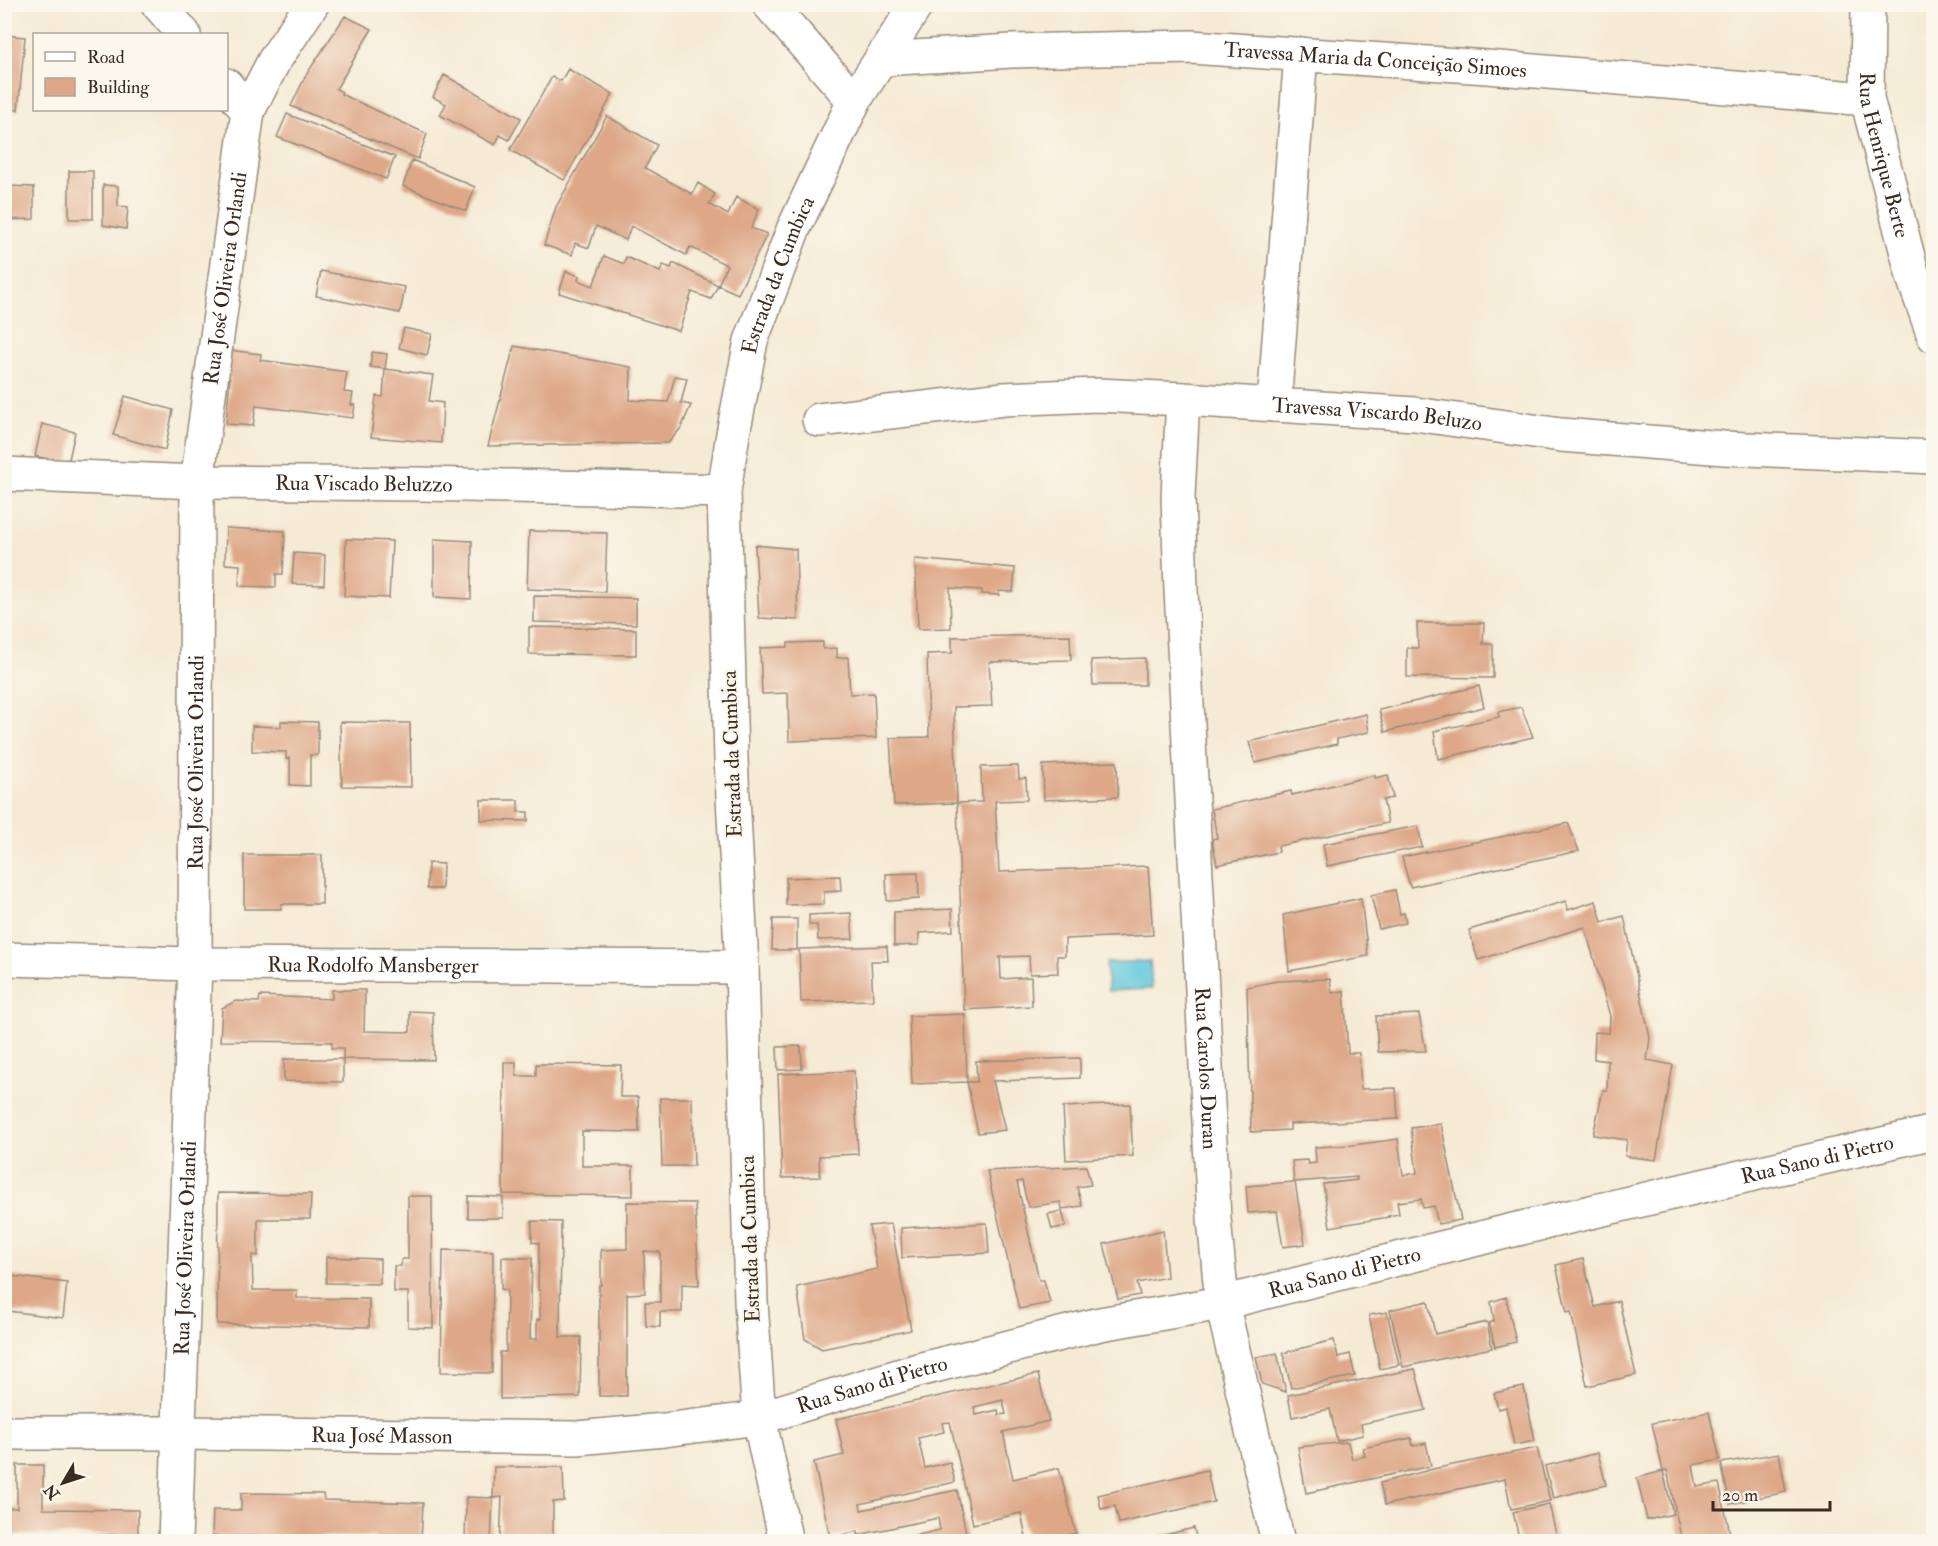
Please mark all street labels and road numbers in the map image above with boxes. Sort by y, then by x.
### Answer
street label: Travessa Maria da Conceição Simoes [1223,36,1528,84]
street label: Rua Henrique Berte [1854,72,1916,241]
street label: Rua José Oliveira Orlandi [197,170,253,387]
street label: Estrada da Cumbica [735,191,821,356]
street label: Travessa Viscardo Beluzo [1271,391,1484,437]
street label: Rua Viscado Beluzzo [275,469,453,498]
street label: Rua José Oliveira Orlandi [182,654,210,870]
street label: Estrada da Cumbica [716,669,748,838]
street label: Rua Rodolfo Mansberger [267,951,479,979]
street label: Rua Carolos Duran [1188,986,1224,1150]
street label: Rua Sano di Pietro [1738,1128,1896,1190]
street label: Rua José Oliveira Orlandi [168,1140,202,1356]
street label: Estrada da Cumbica [734,1154,766,1323]
street label: Rua Sano di Pietro [1266,1240,1423,1304]
street label: Rua Sano di Pietro [793,1350,950,1419]
street label: Rua José Masson [311,1421,453,1450]

